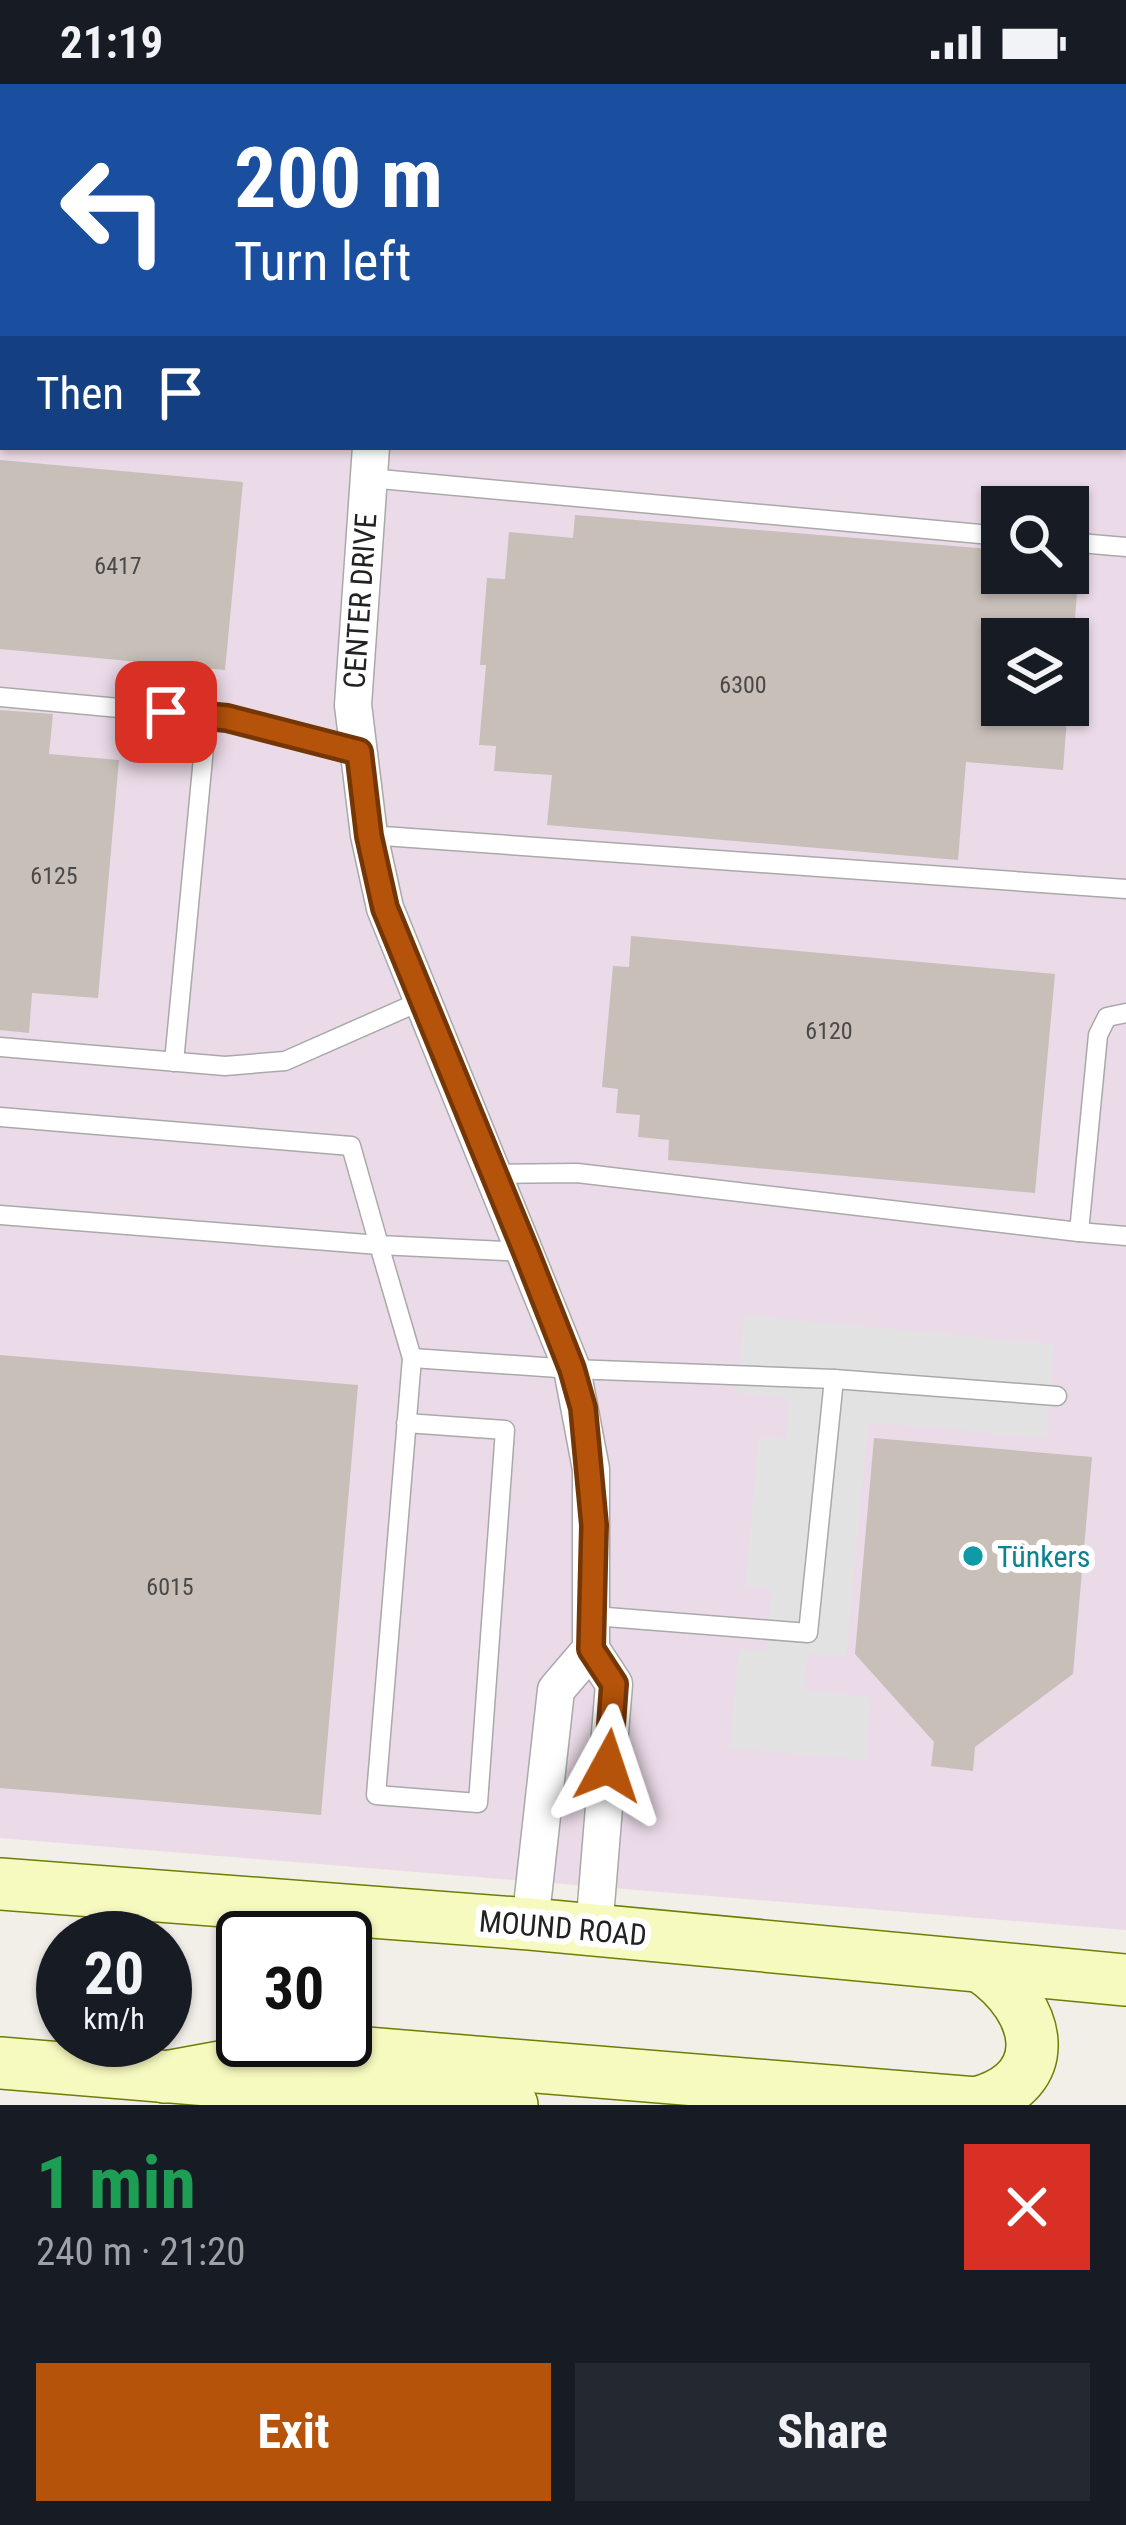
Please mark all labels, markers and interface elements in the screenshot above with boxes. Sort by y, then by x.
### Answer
text: 21:19 [60,16,163,69]
text: 200 m [234,129,443,228]
icon: left [36,132,192,288]
text: Turn left [234,230,411,293]
icon: arrive [148,360,214,426]
text: Then [36,367,124,420]
map controls [981,486,1089,726]
button: search [981,486,1089,594]
street label: CENTER DRIVE [336,512,384,690]
house number: 6417 [94,552,142,580]
button: layers [981,618,1089,726]
pin [115,661,217,763]
house number: 6300 [719,671,767,699]
icon: arrive [133,679,199,745]
house number: 6125 [30,862,78,890]
house number: 6120 [805,1017,853,1045]
place label: Tünkers [997,1539,1090,1574]
marker: Tünkers [960,1543,986,1569]
house number: 6015 [146,1573,194,1601]
position arrow [545,1703,671,1829]
street label: MOUND ROAD [478,1903,648,1953]
speed limit sign: 30 [216,1911,372,2067]
text: 20 [84,1938,144,2009]
text: km/h [83,2001,145,2036]
text: 1 min [36,2141,196,2226]
button: close [964,2144,1090,2270]
text: 240 m · 21:20 [36,2229,246,2275]
button: Exit [36,2363,551,2501]
button: Share [575,2363,1090,2501]

